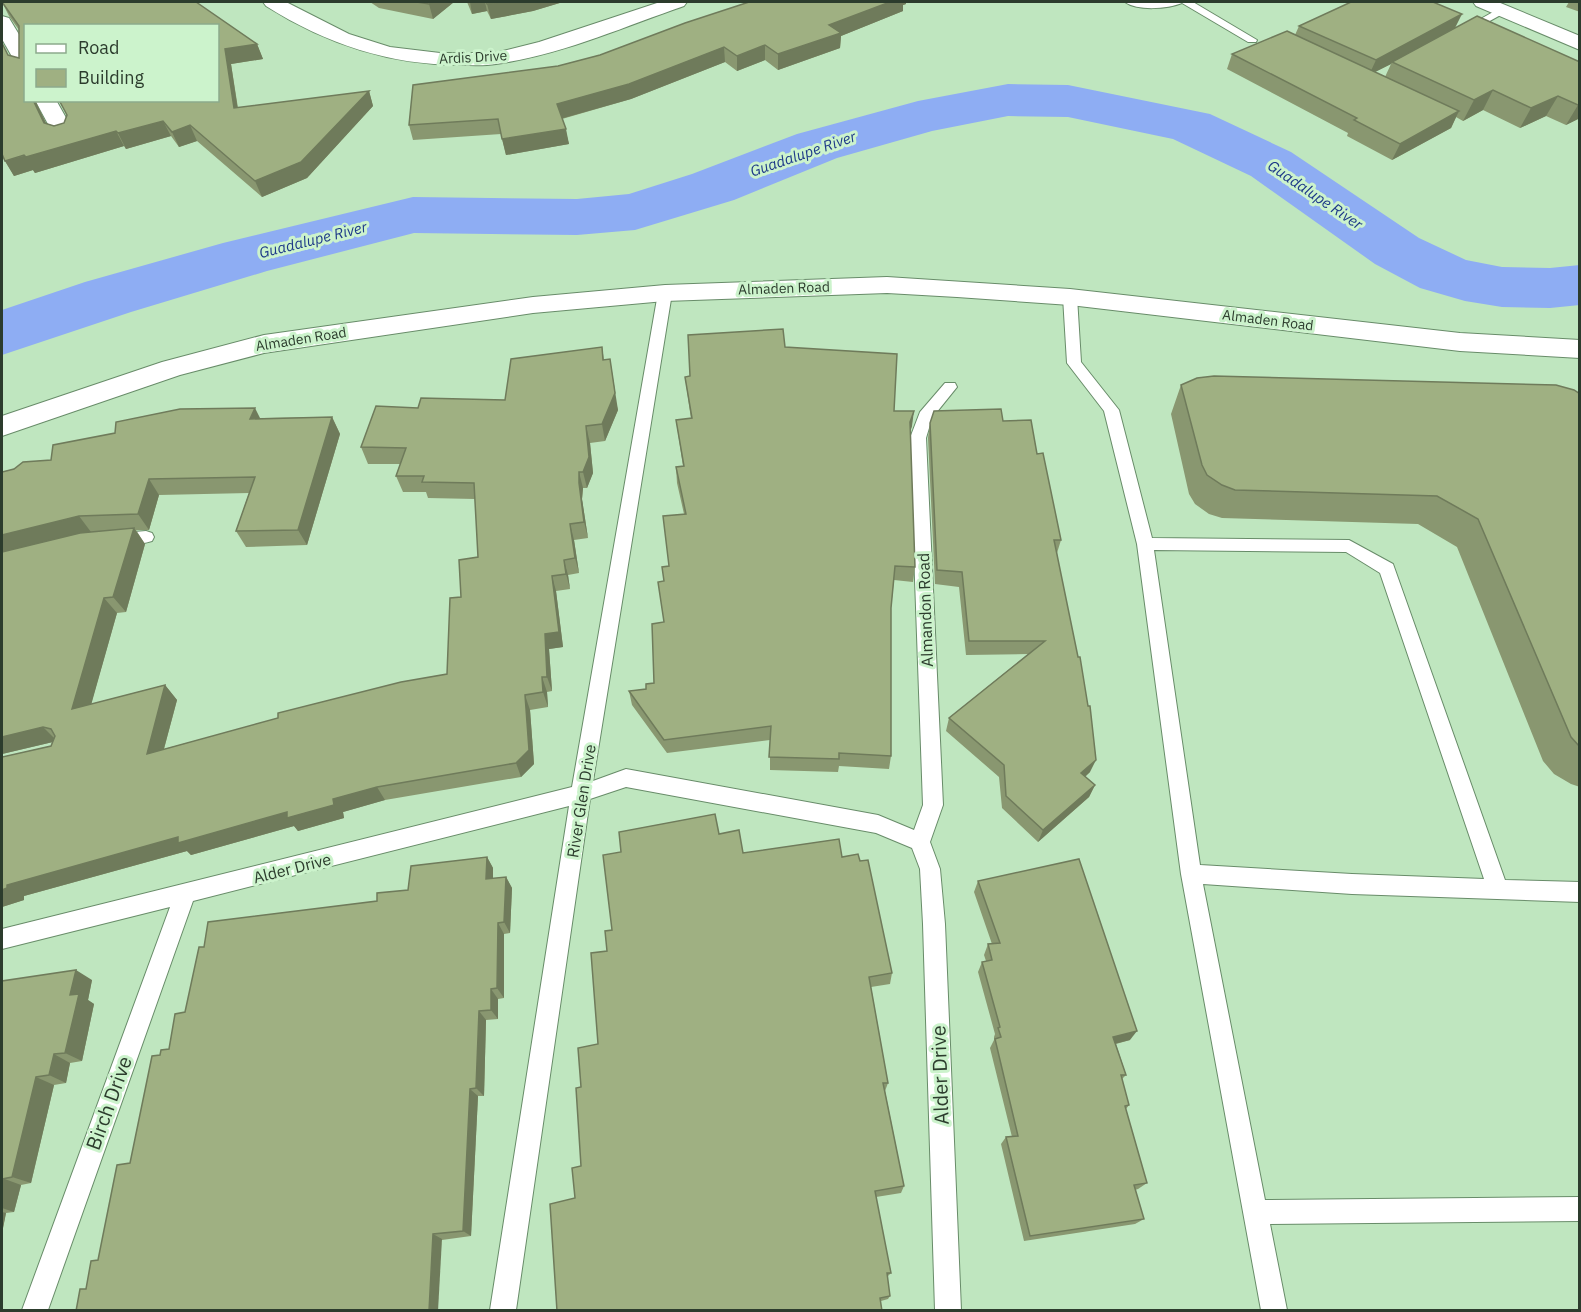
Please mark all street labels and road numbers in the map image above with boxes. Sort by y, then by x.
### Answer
street label: Ardis Drive [438,46,508,68]
street label: Almaden Road [738,277,830,299]
street label: Almaden Road [1221,305,1315,335]
street label: Almaden Road [254,323,348,355]
street label: Almandon Road [913,553,937,667]
street label: River Glen Drive [562,743,600,859]
street label: Alder Drive [251,849,333,887]
street label: Alder Drive [924,1025,955,1125]
street label: Birch Drive [79,1052,138,1153]

